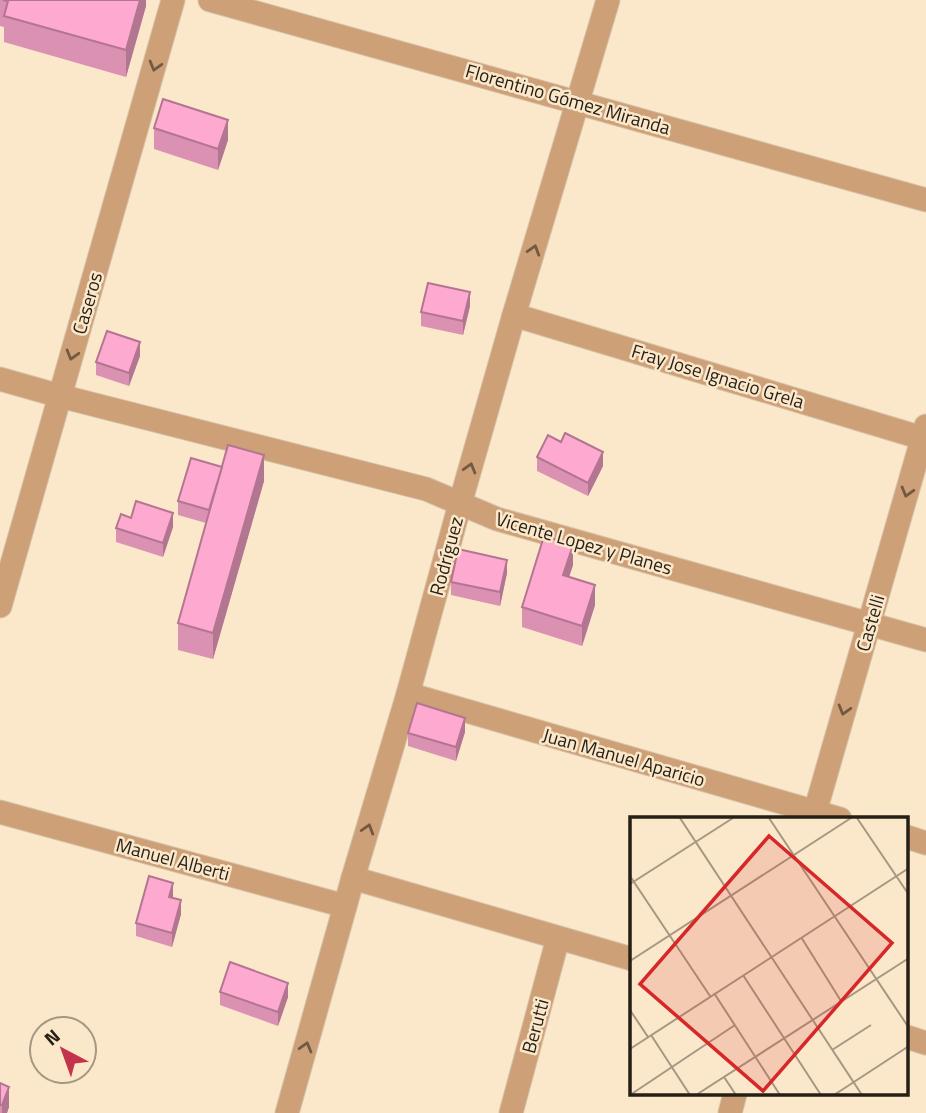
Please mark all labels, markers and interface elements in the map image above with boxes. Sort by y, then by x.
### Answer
street label: Florentino Gómez Miranda [462,55,674,142]
one-way arrow [148,59,163,71]
one-way arrow [526,244,540,257]
street label: Caseros [64,268,109,337]
street label: Fray Jose Ignacio Grela [628,335,809,416]
one-way arrow [66,349,80,361]
one-way arrow [462,462,477,474]
one-way arrow [901,486,915,498]
street label: Vicente Lopez y Planes [493,503,676,582]
street label: Rodríguez [421,513,470,598]
street label: Castelli [848,591,891,655]
one-way arrow [838,704,853,716]
street label: Juan Manuel Aparicio [540,719,709,794]
inset map [630,817,908,1096]
one-way arrow [360,823,375,835]
street label: Manuel Alberti [113,829,233,888]
street label: Berutti [513,995,556,1056]
north arrow [28,1015,98,1085]
text: N [37,1022,66,1052]
one-way arrow [297,1041,312,1053]

